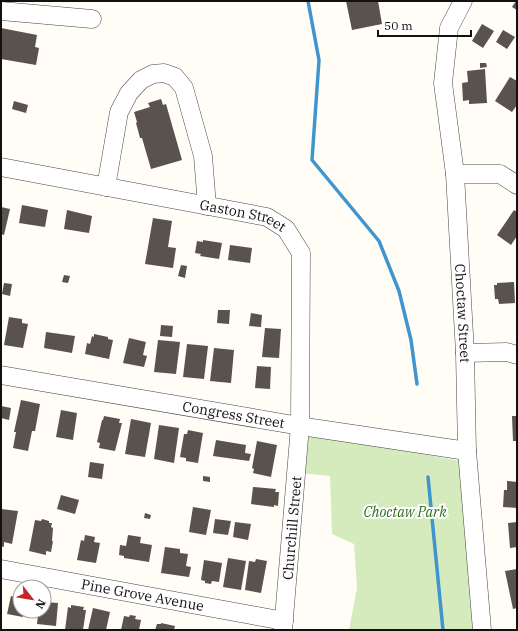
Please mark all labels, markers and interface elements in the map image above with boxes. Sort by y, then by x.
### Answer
scale bar [378,12,471,38]
text: 50 m [384,18,413,33]
street label: Gaston Street [198,196,289,236]
street label: Choctaw Street [451,263,474,363]
street label: Congress Street [181,397,286,432]
street label: Churchill Street [279,475,306,581]
park label: Choctaw Park [363,503,447,521]
street label: Pine Grove Avenue [80,575,205,615]
north arrow [12,579,52,619]
text: N [32,597,49,612]

